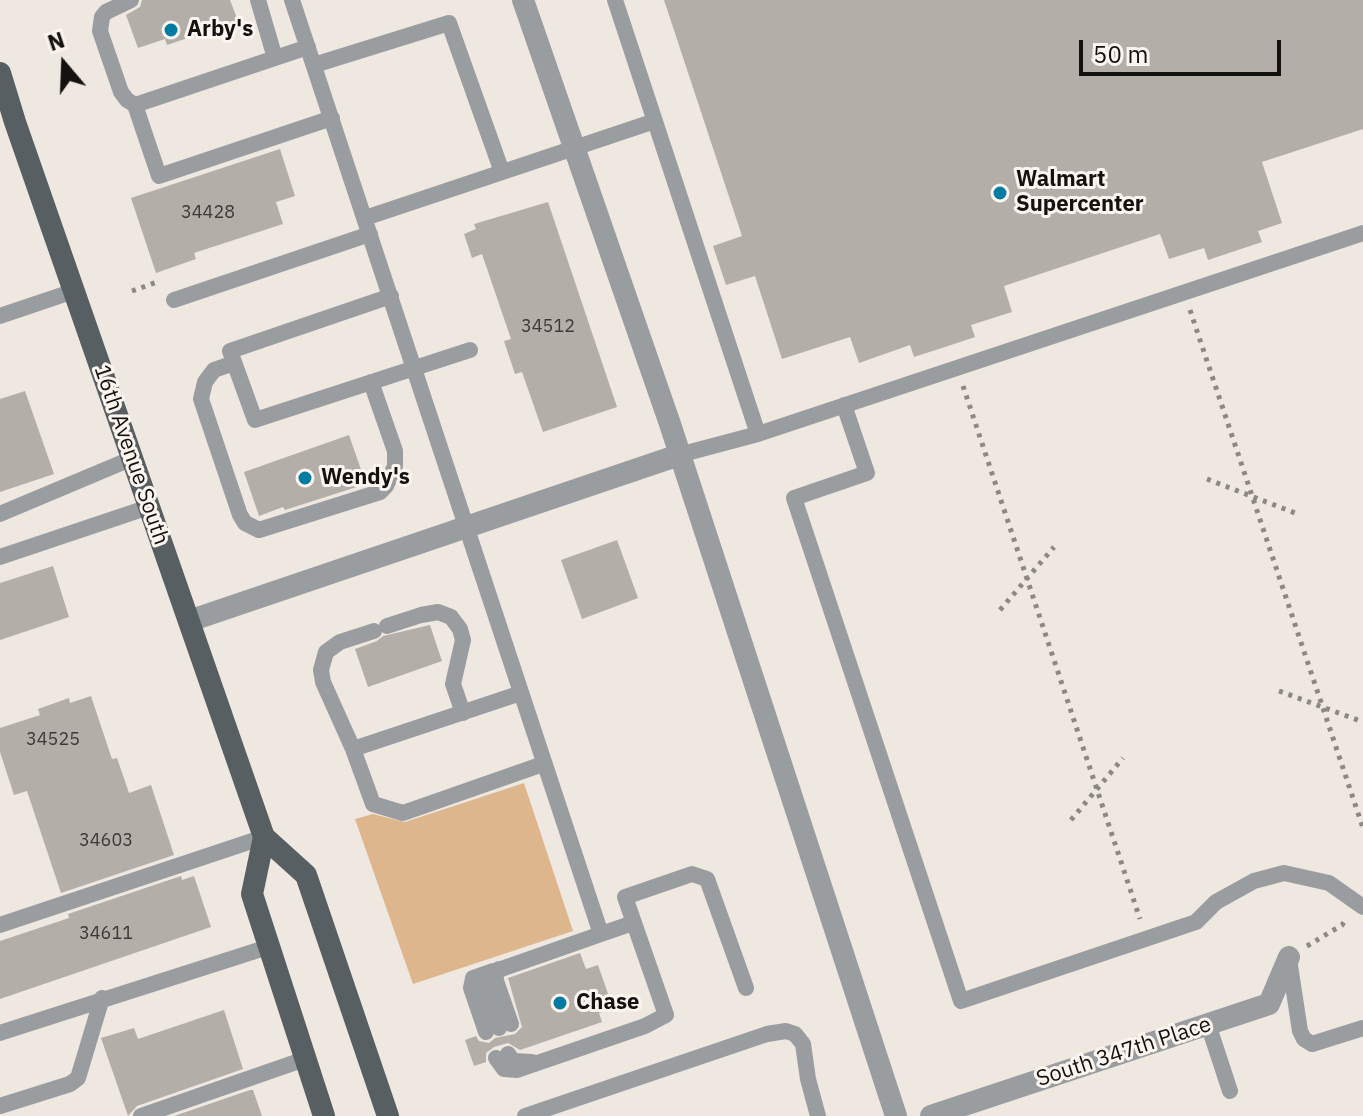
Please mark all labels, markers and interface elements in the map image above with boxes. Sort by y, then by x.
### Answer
place label: Arby's [187,17,253,43]
marker: Arby's [162,21,180,39]
north arrow [24,24,104,104]
scale bar [1083,24,1285,74]
text: N [44,25,68,57]
text: 50 m [1093,38,1148,70]
place label: Walmart Supercenter [1016,167,1144,218]
marker: Walmart Supercenter [991,184,1009,202]
house number: 34428 [181,202,235,224]
house number: 34512 [521,316,575,338]
street label: 16th Avenue South [88,362,174,548]
place label: Wendy's [321,465,410,491]
marker: Wendy's [296,469,314,487]
house number: 34525 [26,729,80,751]
house number: 34603 [79,830,133,852]
house number: 34611 [79,923,133,945]
place label: Chase [576,990,639,1016]
marker: Chase [551,994,569,1012]
street label: South 347th Place [1033,1011,1215,1093]

